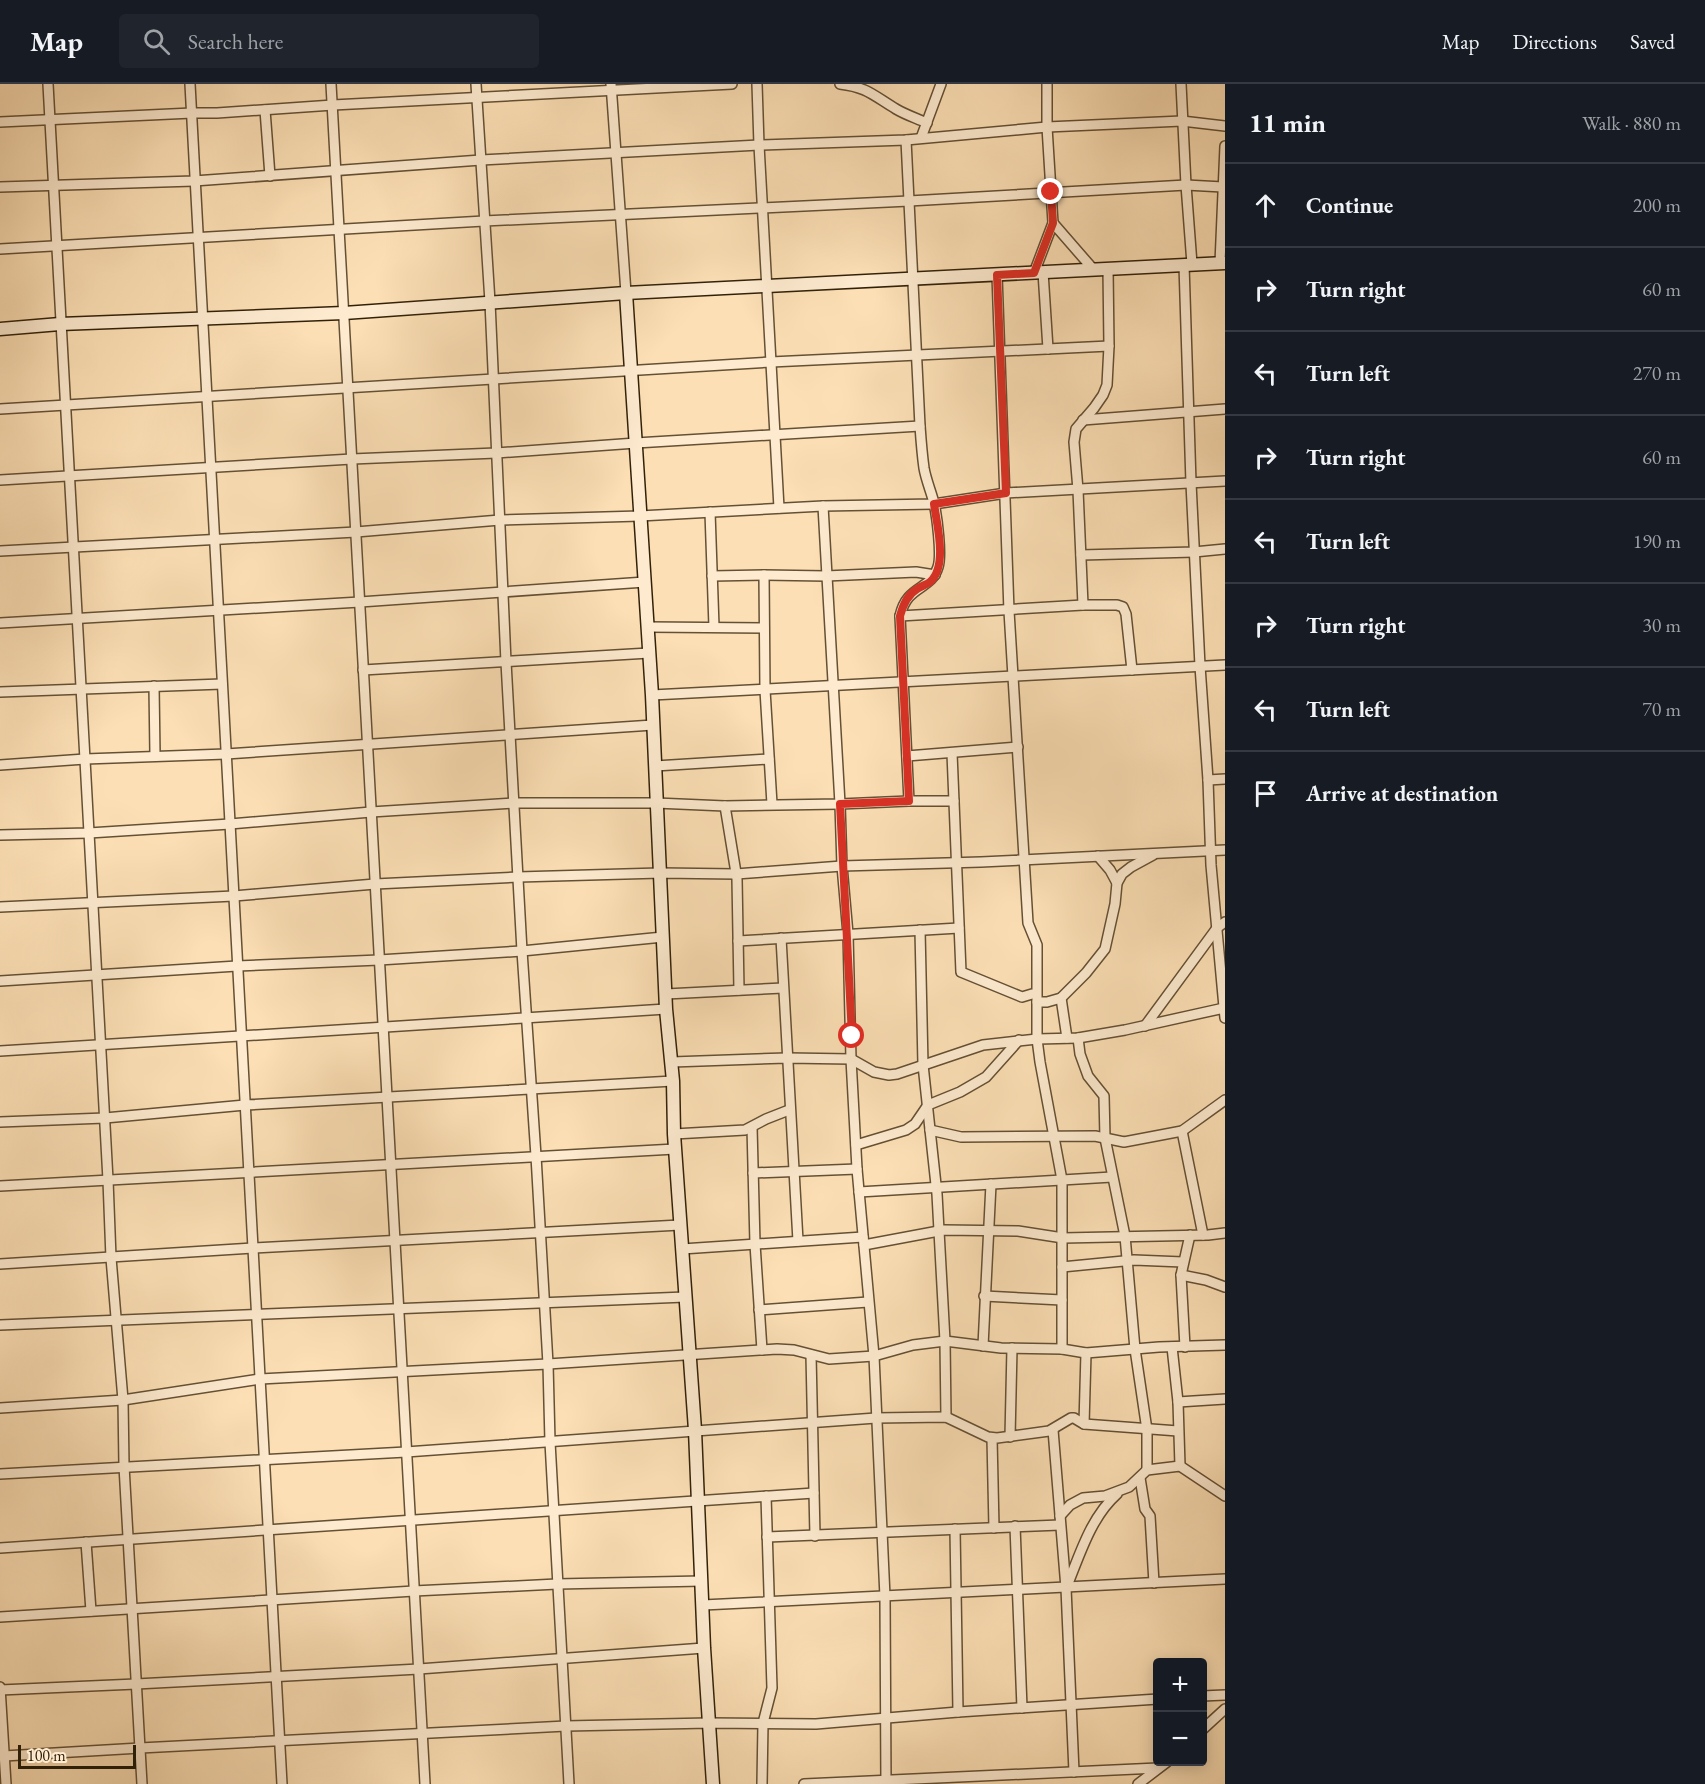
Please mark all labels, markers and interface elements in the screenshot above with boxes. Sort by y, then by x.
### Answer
search box [119,14,539,68]
text: Map [30,23,83,59]
icon: search [140,25,173,58]
text: Search here [188,27,283,56]
text: Map [1442,28,1479,55]
text: Directions [1512,28,1597,55]
text: Saved [1630,28,1675,55]
text: 11 min [1249,106,1326,140]
text: Walk · 880 m [1582,110,1681,136]
route end [1037,178,1063,204]
icon: ahead [1249,189,1282,222]
text: Continue [1306,191,1393,220]
text: 200 m [1633,192,1681,218]
icon: right [1249,273,1282,306]
text: Turn right [1306,275,1405,304]
text: 60 m [1642,276,1681,302]
icon: left [1249,357,1282,390]
text: Turn left [1306,359,1390,388]
text: 270 m [1633,360,1681,386]
icon: right [1249,441,1282,474]
text: Turn right [1306,443,1405,472]
text: 60 m [1642,444,1681,470]
icon: left [1249,525,1282,558]
text: Turn left [1306,527,1390,556]
text: 190 m [1633,528,1681,554]
icon: right [1249,609,1282,642]
text: Turn right [1306,611,1405,640]
text: 30 m [1642,612,1681,638]
icon: left [1249,693,1282,726]
text: Turn left [1306,695,1390,724]
text: 70 m [1642,696,1681,722]
icon: arrive [1249,777,1282,810]
text: Arrive at destination [1306,779,1498,808]
route start [838,1022,864,1048]
map controls [1153,1658,1207,1766]
button: + [1153,1658,1207,1712]
button: − [1153,1712,1207,1766]
scale bar [18,1742,136,1770]
text: 100 m [27,1745,66,1766]

